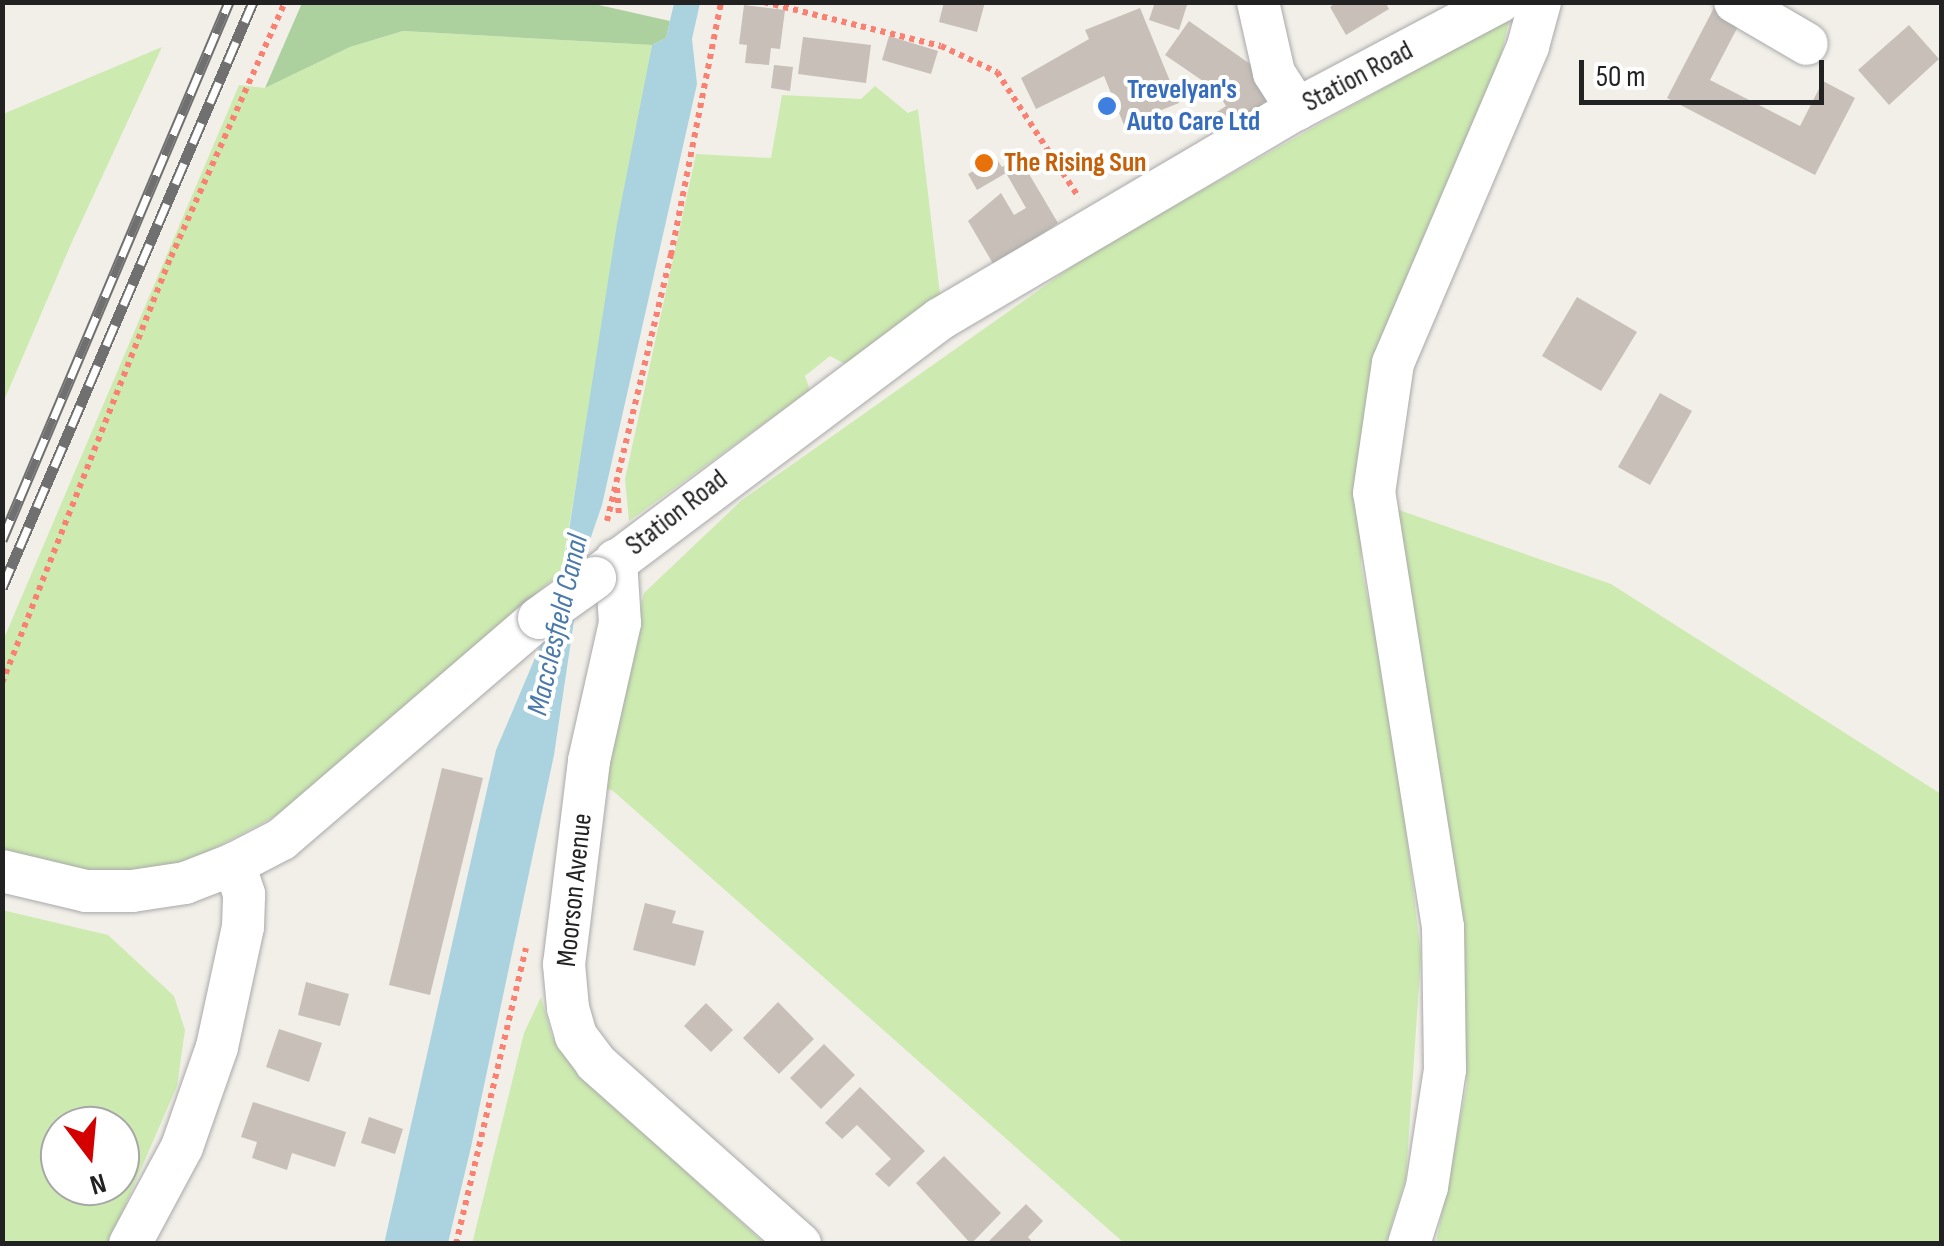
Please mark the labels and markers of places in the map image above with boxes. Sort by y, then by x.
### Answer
place label: Trevelyan's Auto Care Ltd [1127,73,1260,139]
marker: Trevelyan's Auto Care Ltd [1096,95,1118,117]
place label: The Rising Sun [1004,146,1147,180]
marker: The Rising Sun [973,152,995,174]

